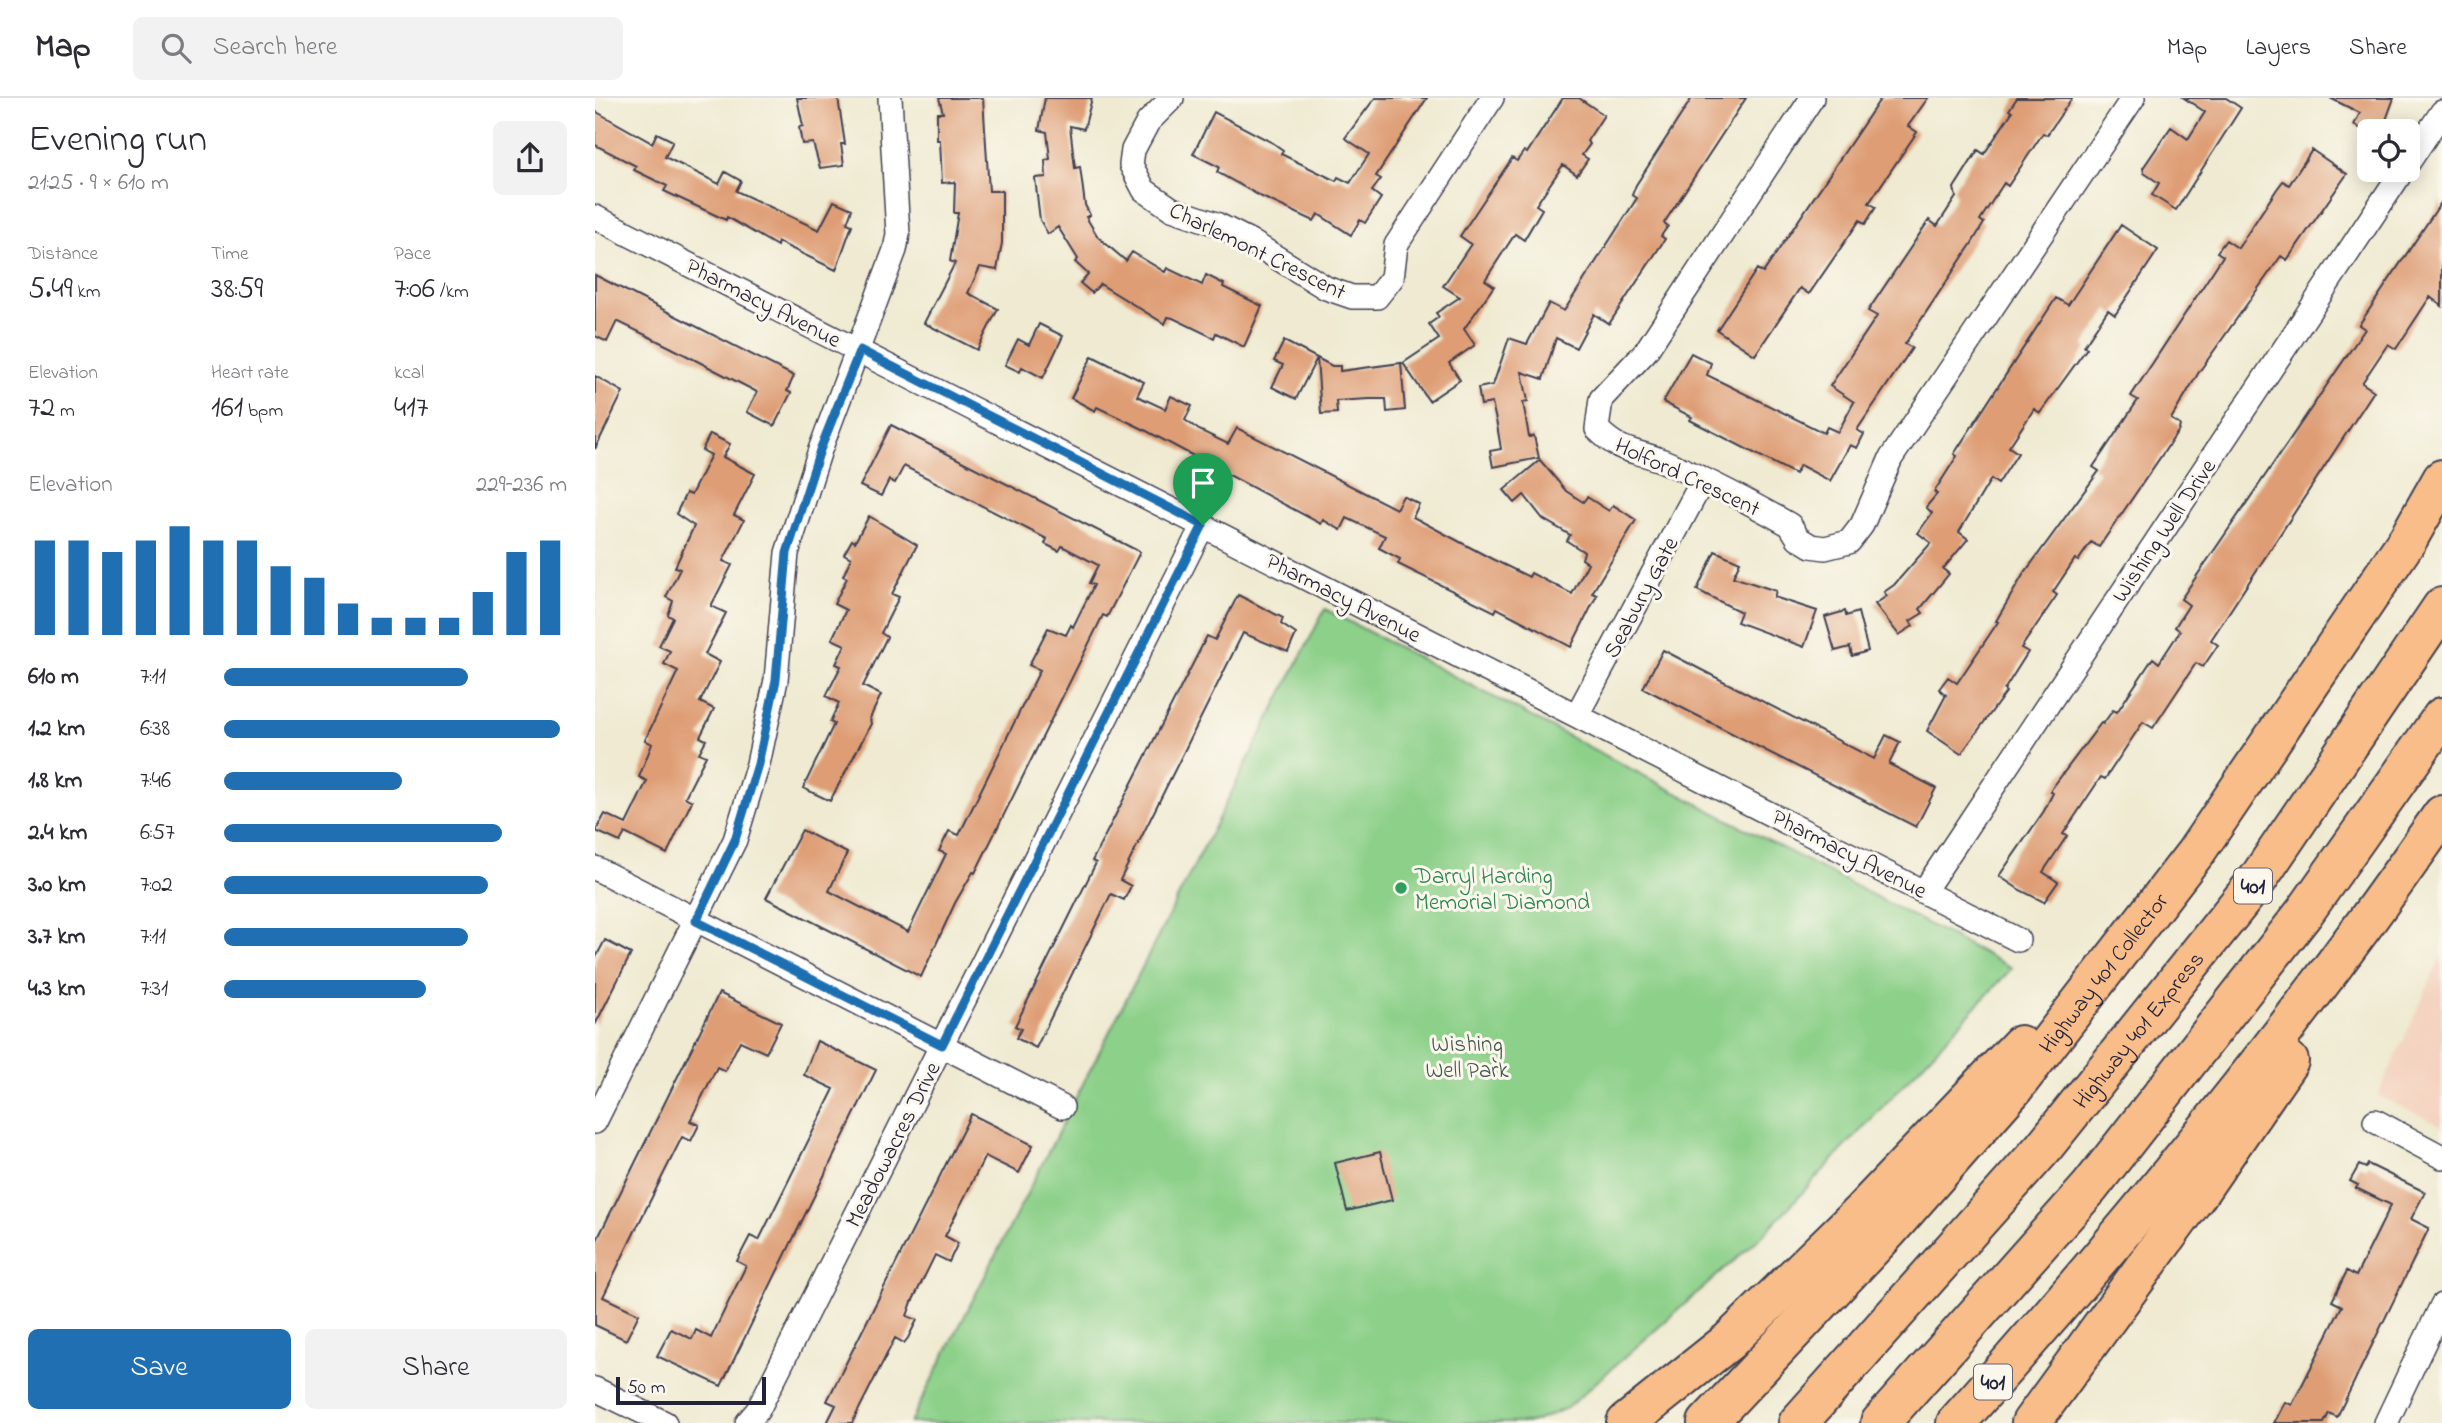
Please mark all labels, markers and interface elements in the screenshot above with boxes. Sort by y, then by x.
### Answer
search box [133,17,623,80]
text: Map [35,24,91,72]
icon: search [157,29,195,67]
text: Search here [213,29,337,67]
text: Map [2167,31,2207,66]
text: Layers [2245,31,2311,66]
text: Share [2349,31,2407,66]
text: Evening run [28,113,207,169]
map controls [2357,119,2420,182]
button: locate [2357,119,2420,182]
button: share [493,121,567,195]
text: 21:25 · 9 × 610 m [28,167,169,200]
street label: Charlemont Crescent [1163,195,1351,310]
text: Distance [28,241,98,268]
text: Time [211,241,249,268]
text: Pace [394,241,431,268]
street label: Pharmacy Avenue [679,251,847,360]
text: 5.49 [28,268,73,312]
text: 38:59 [211,268,263,312]
text: 7:06 [394,268,435,312]
text: km [73,279,101,306]
text: /km [435,279,469,306]
text: Elevation [28,360,98,387]
text: Heart rate [211,360,289,387]
text: kcal [394,360,424,387]
text: 72 [28,387,55,431]
text: 161 [211,387,243,431]
text: 417 [394,387,428,431]
text: m [55,398,75,425]
text: bpm [243,398,283,425]
street label: Holford Crescent [1609,430,1765,526]
street label: Wishing Well Drive [2105,452,2227,610]
pin [1173,453,1233,525]
icon: arrive [1184,464,1222,502]
text: Elevation [28,469,113,502]
text: 229–236 m [476,469,567,502]
street label: Seabury Gate [1596,531,1690,666]
street label: Pharmacy Avenue [1259,546,1427,655]
text: 610 m [28,661,79,694]
text: 7:11 [140,661,166,694]
text: 1.2 km [28,713,85,746]
text: 6:38 [140,713,170,746]
text: 1.8 km [28,765,82,798]
text: 7:46 [140,765,171,798]
street label: Pharmacy Avenue [1765,802,1933,911]
text: 2.4 km [28,817,87,850]
text: 6:57 [140,817,175,850]
place label: Darryl Harding Memorial Diamond [1414,861,1590,920]
road number: 401 [2234,868,2272,904]
text: 3.0 km [28,869,86,902]
text: 7:02 [140,869,173,902]
marker: Darryl Harding Memorial Diamond [1393,880,1409,896]
street label: Highway 401 Collector [2032,886,2178,1062]
text: 3.7 km [28,921,85,954]
text: 7:11 [140,921,166,954]
street label: Highway 401 Express [2066,945,2213,1117]
text: 4.3 km [28,973,85,1006]
text: 7:31 [140,973,168,1006]
park label: Wishing Well Park [1425,1029,1510,1088]
street label: Meadowacres Drive [838,1056,951,1234]
button: Save [28,1329,291,1409]
button: Share [305,1329,567,1409]
road number: 401 [1974,1364,2012,1400]
scale bar [616,1374,767,1406]
text: 50 m [627,1375,666,1402]

